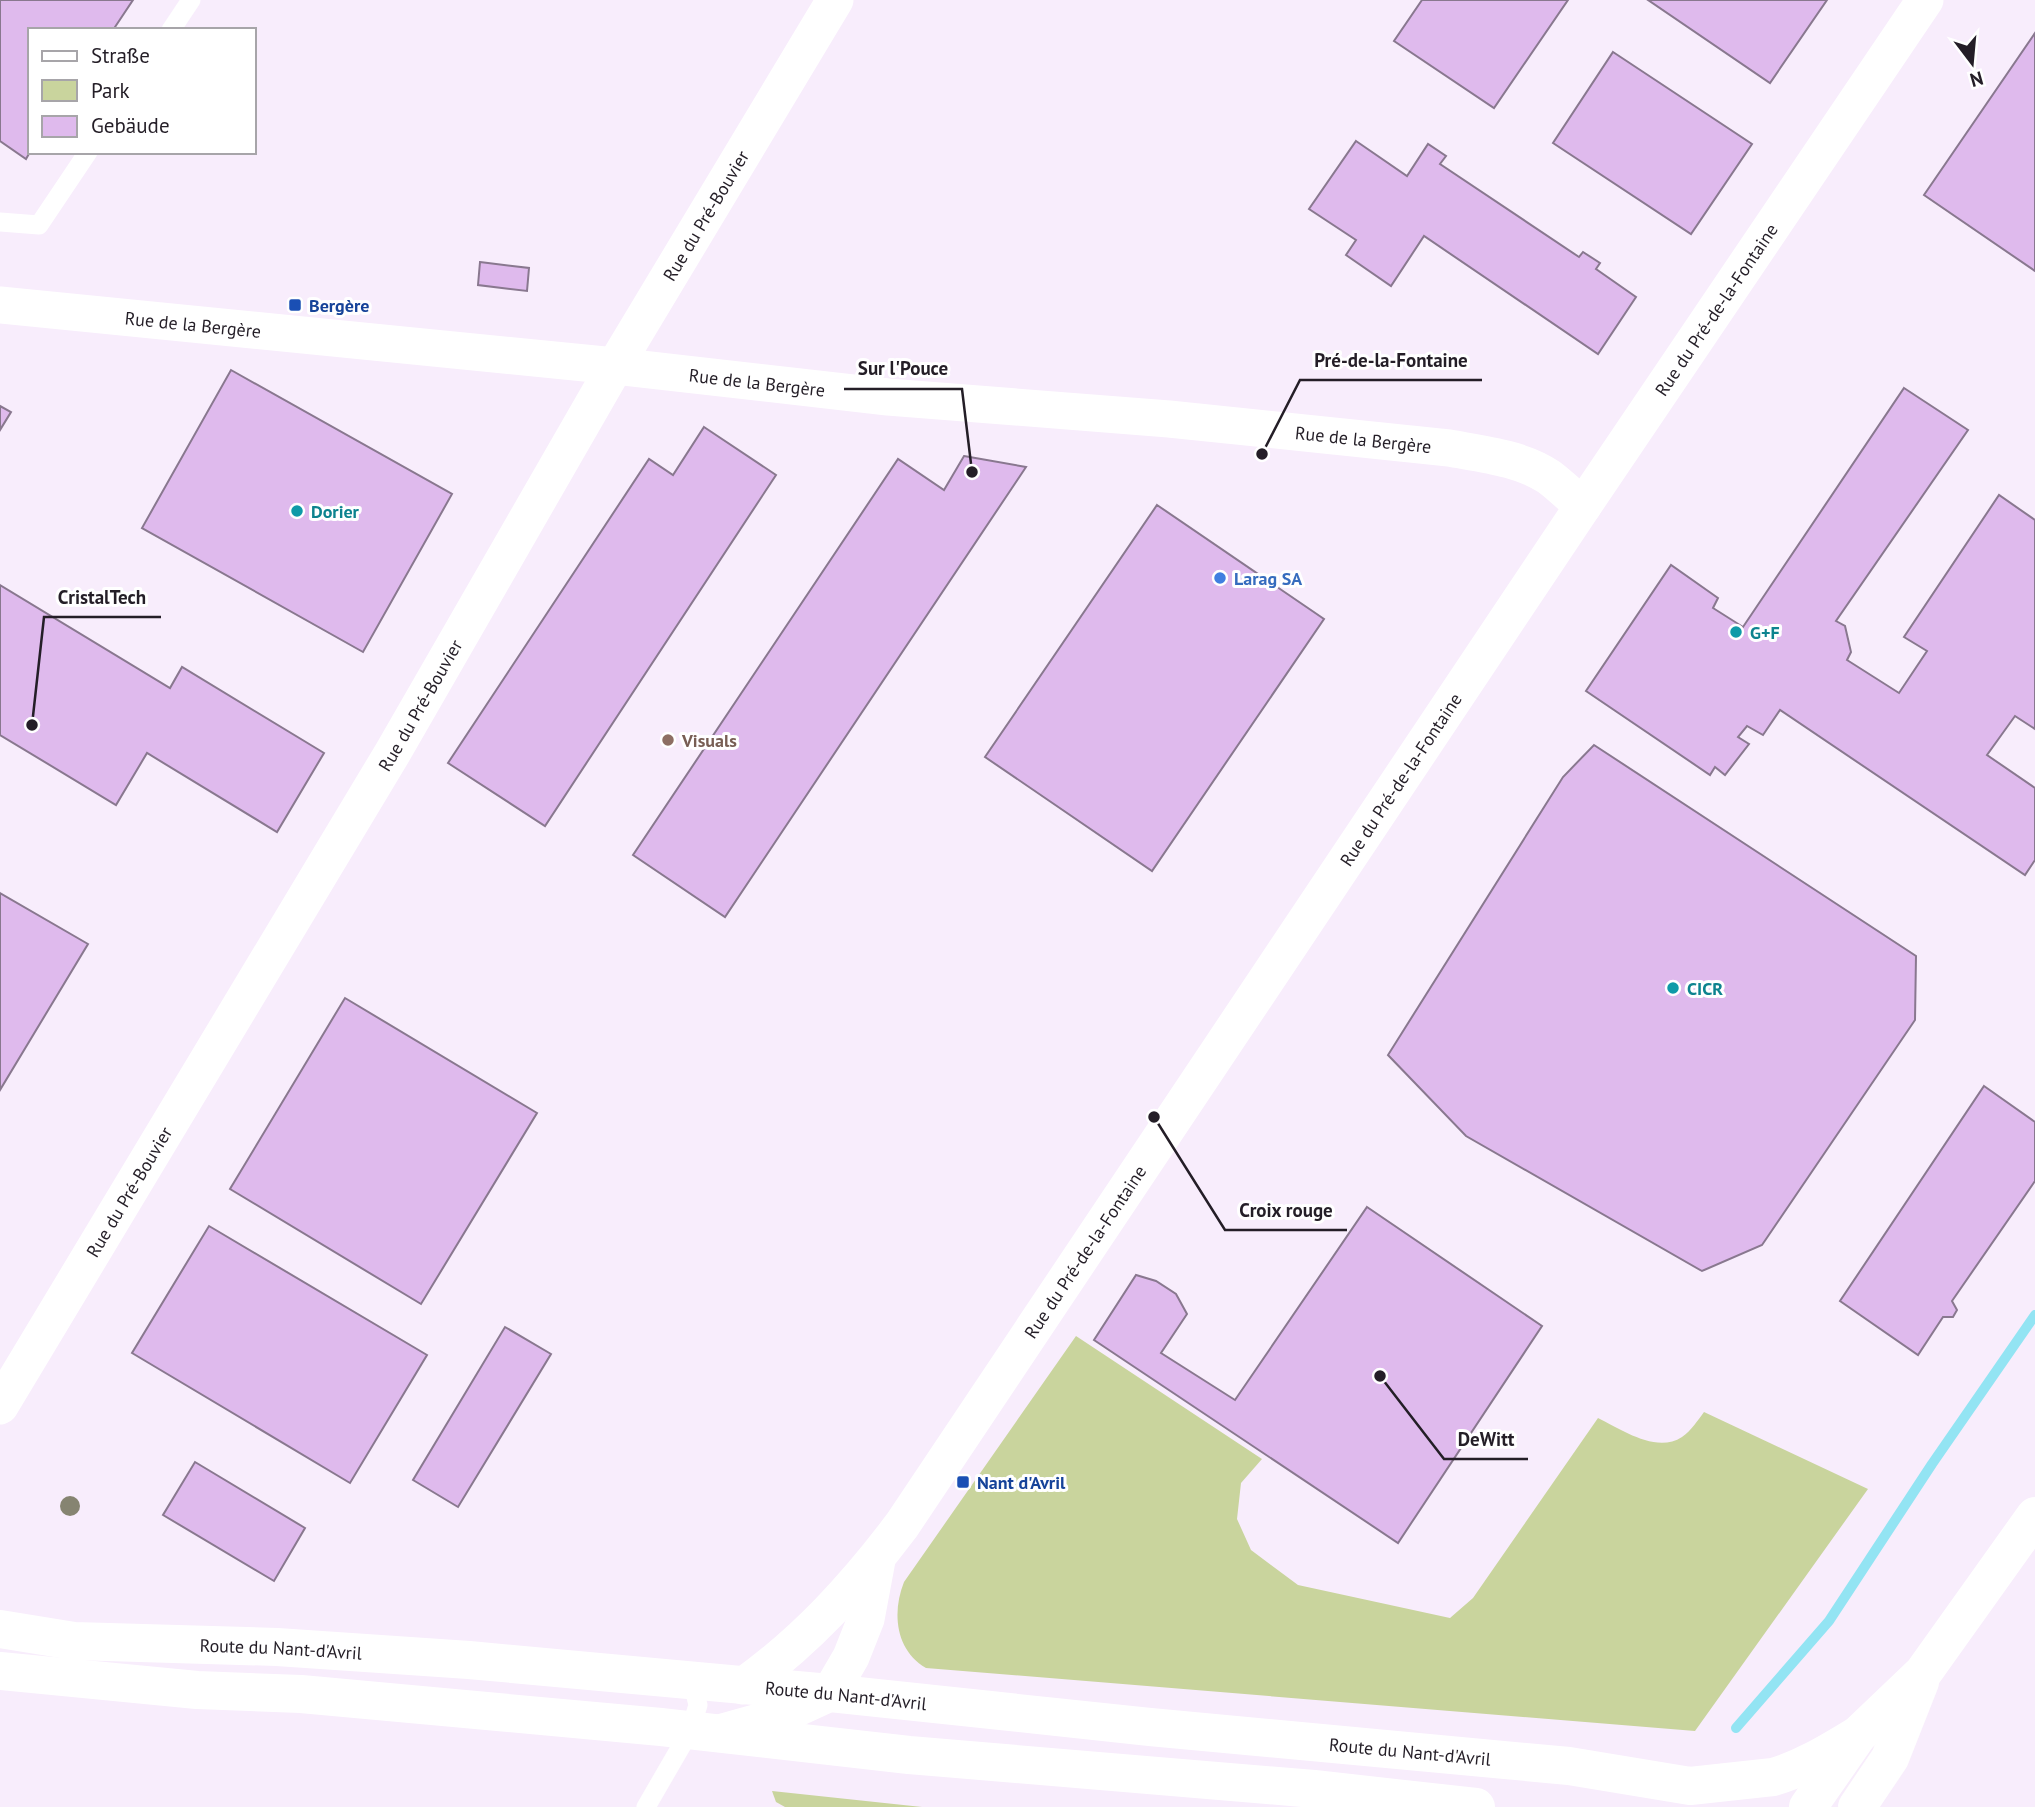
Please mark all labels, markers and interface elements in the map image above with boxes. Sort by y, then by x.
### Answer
legend [28,28,256,154]
north arrow [1937,28,2007,98]
text: Straße [91,42,150,69]
text: N [1967,66,1986,93]
text: Park [91,77,130,104]
text: Gebäude [91,112,170,139]
street label: Rue du Pré-Bouvier [657,146,754,285]
street label: Rue du Pré-de-la-Fontaine [1649,219,1782,400]
place label: Bergère [309,294,369,317]
marker: Bergère [287,297,303,313]
street label: Rue de la Bergère [124,306,262,342]
callout: Pré-de-la-Fontaine [1300,340,1482,380]
text: Pré-de-la-Fontaine [1314,348,1468,372]
callout: Sur l'Pouce [844,349,962,389]
text: Sur l'Pouce [858,356,948,380]
street label: Rue de la Bergère [688,363,826,401]
street label: Rue de la Bergère [1294,421,1433,458]
place label: Dorier [311,500,360,523]
marker: Dorier [289,503,305,519]
place label: Larag SA [1234,567,1302,590]
marker: Larag SA [1212,570,1228,586]
callout: CristalTech [44,577,161,617]
text: CristalTech [58,585,146,609]
place label: G+F [1750,621,1780,644]
marker: G+F [1728,624,1744,640]
street label: Rue du Pré-Bouvier [373,635,467,775]
street label: Rue du Pré-de-la-Fontaine [1334,688,1466,870]
place label: Visuals [681,729,737,752]
marker: Visuals [660,732,676,748]
place label: CICR [1687,977,1723,1000]
marker: CICR [1665,980,1681,996]
street label: Rue du Pré-Bouvier [81,1122,177,1261]
street label: Rue du Pré-de-la-Fontaine [1019,1161,1151,1343]
callout: Croix rouge [1225,1190,1347,1230]
text: Croix rouge [1239,1198,1333,1222]
callout: DeWitt [1444,1419,1528,1459]
text: DeWitt [1458,1427,1515,1451]
place label: Nant d'Avril [977,1471,1066,1494]
marker: Nant d'Avril [955,1474,971,1490]
street label: Route du Nant-d'Avril [199,1633,363,1664]
street label: Route du Nant-d'Avril [764,1676,929,1715]
street label: Route du Nant-d'Avril [1328,1732,1493,1770]

